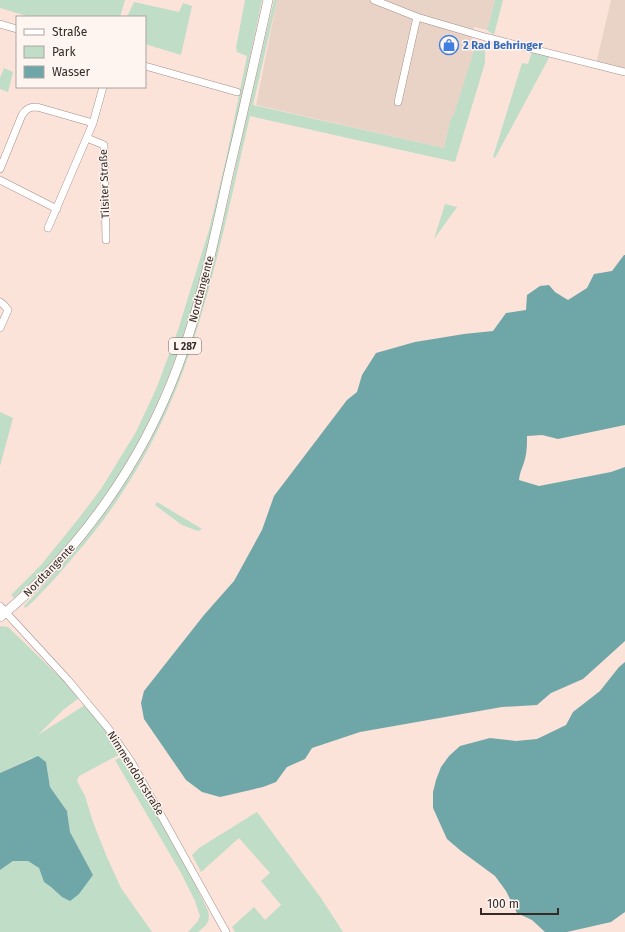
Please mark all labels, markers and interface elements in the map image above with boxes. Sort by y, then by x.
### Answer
legend [16,16,146,88]
text: Straße [52,25,87,39]
shop icon: 2 Rad Behringer [438,34,460,56]
place label: 2 Rad Behringer [463,39,543,52]
text: Park [52,45,76,59]
text: Wasser [52,65,91,79]
street label: Tilsiter Straße [97,149,112,219]
street label: Nordtangente [186,254,217,324]
road number: L 287 [169,338,201,354]
street label: Nordtangente [21,541,78,600]
street label: Nimmendohrstraße [104,729,167,818]
scale bar [481,890,558,916]
text: 100 m [487,897,519,911]

